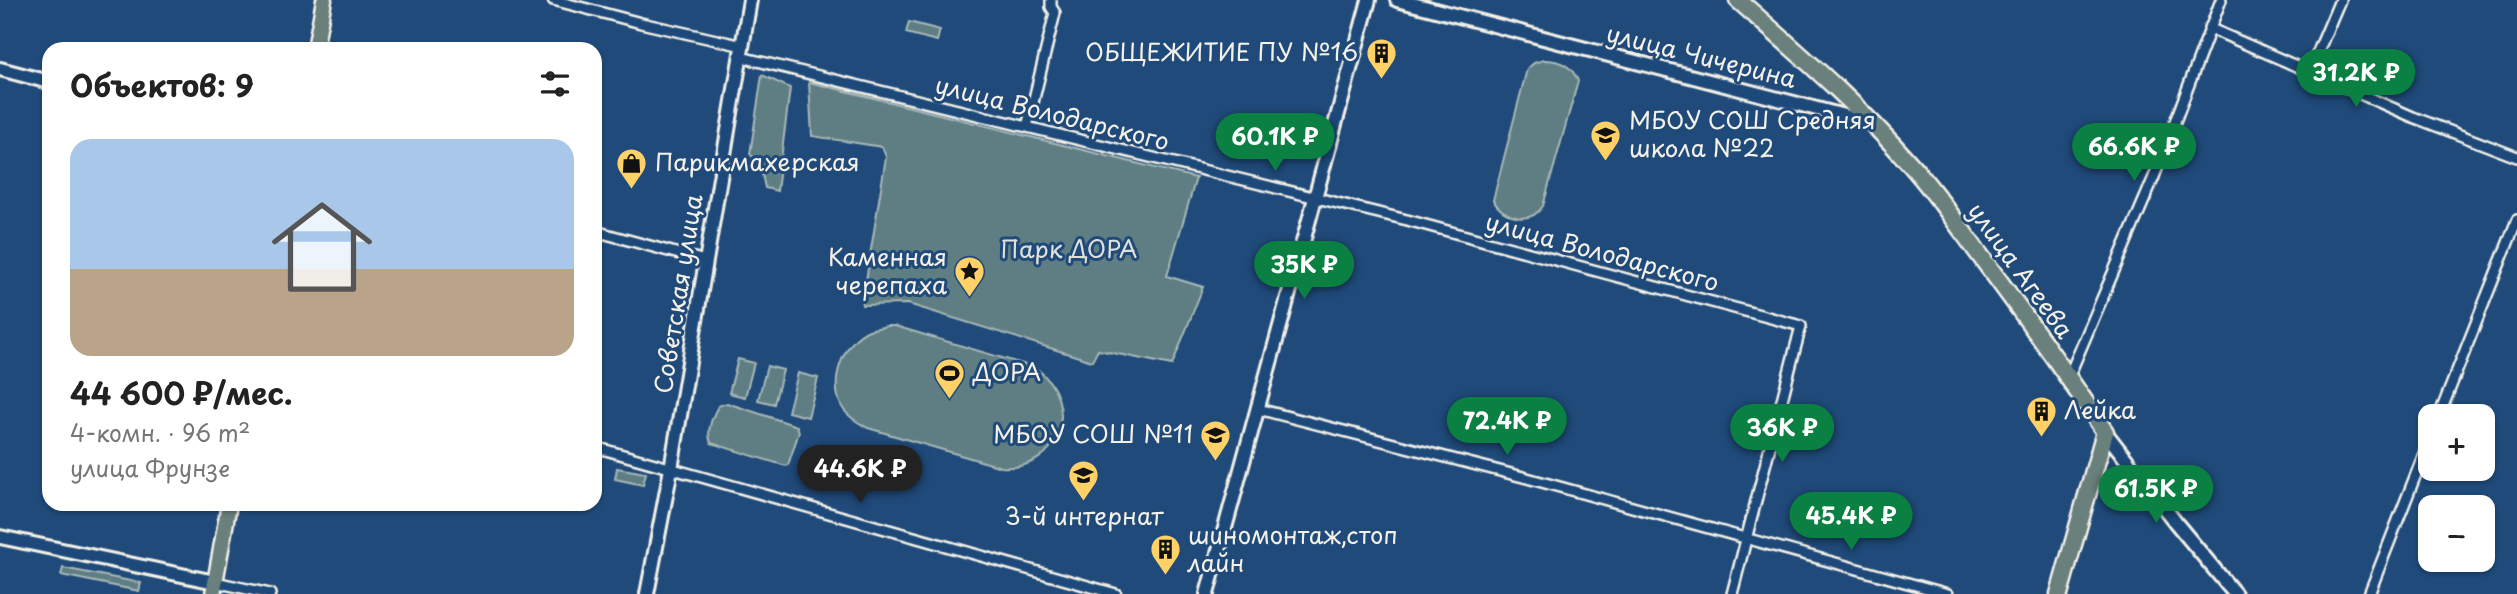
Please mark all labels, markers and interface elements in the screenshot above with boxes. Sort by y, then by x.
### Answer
street label: улица Чичерина [1603,14,1800,96]
place label: ОБЩЕЖИТИЕ ПУ №16 [1085,33,1358,69]
building icon: ОБЩЕЖИТИЕ ПУ №16 [1364,36,1398,80]
pin: 31.2K ₽ [2291,50,2421,109]
text: 31.2K ₽ [2312,54,2400,89]
text: Объектов: 9 [70,62,254,107]
icon: filters [536,65,574,103]
street label: улица Володарского [931,66,1173,159]
place label: МБОУ СОШ Средняя школа №22 [1629,101,1876,165]
pin: 60.1K ₽ [1210,114,1340,173]
text: 60.1K ₽ [1232,118,1318,153]
school or university icon: МБОУ СОШ Средняя школа №22 [1589,118,1623,162]
pin: 66.6K ₽ [2069,124,2199,183]
text: 66.6K ₽ [2088,128,2180,163]
place label: Парикмахерская [655,143,860,179]
shop icon: Парикмахерская [615,146,649,190]
icon: home [259,184,385,310]
street label: Советская улица [643,191,711,396]
street label: улица Агеева [1960,194,2083,345]
street label: улица Володарского [1482,203,1723,300]
park label: Парк ДОРА [1001,230,1137,266]
place label: Каменная черепаха [828,238,947,302]
pin: 35K ₽ [1255,242,1353,301]
text: 35K ₽ [1270,246,1338,281]
place icon: Каменная черепаха [953,255,987,299]
place label: ДОРА [972,353,1041,389]
sports icon: ДОРА [933,356,967,400]
text: 44 600 ₽/мес. [70,370,292,415]
place label: Лейка [2064,391,2136,427]
building icon: Лейка [2024,394,2058,438]
pin: 72.4K ₽ [1442,398,1572,457]
text: 72.4K ₽ [1463,402,1551,437]
map controls [2418,404,2495,572]
button: + [2418,404,2495,481]
pin: 36K ₽ [1733,405,1831,464]
text: 36K ₽ [1746,409,1818,444]
text: 4-комн. · 96 m² [70,415,250,450]
place label: МБОУ СОШ №11 [993,415,1193,451]
school or university icon: МБОУ СОШ №11 [1199,418,1233,462]
pin: 44.6K ₽ [795,446,925,505]
text: улица Фрунзе [70,450,230,485]
text: 44.6K ₽ [813,450,907,485]
school or university icon: 3-й интернат [1067,458,1101,502]
pin: 61.5K ₽ [2091,466,2221,525]
text: 61.5K ₽ [2114,470,2198,505]
pin: 45.4K ₽ [1786,492,1916,552]
button: − [2418,495,2495,572]
place label: 3-й интернат [1005,497,1164,533]
text: 45.4K ₽ [1806,497,1896,532]
place label: шиномонтаж,стоп лайн [1187,516,1398,580]
building icon: шиномонтаж,стоп лайн [1148,533,1182,577]

